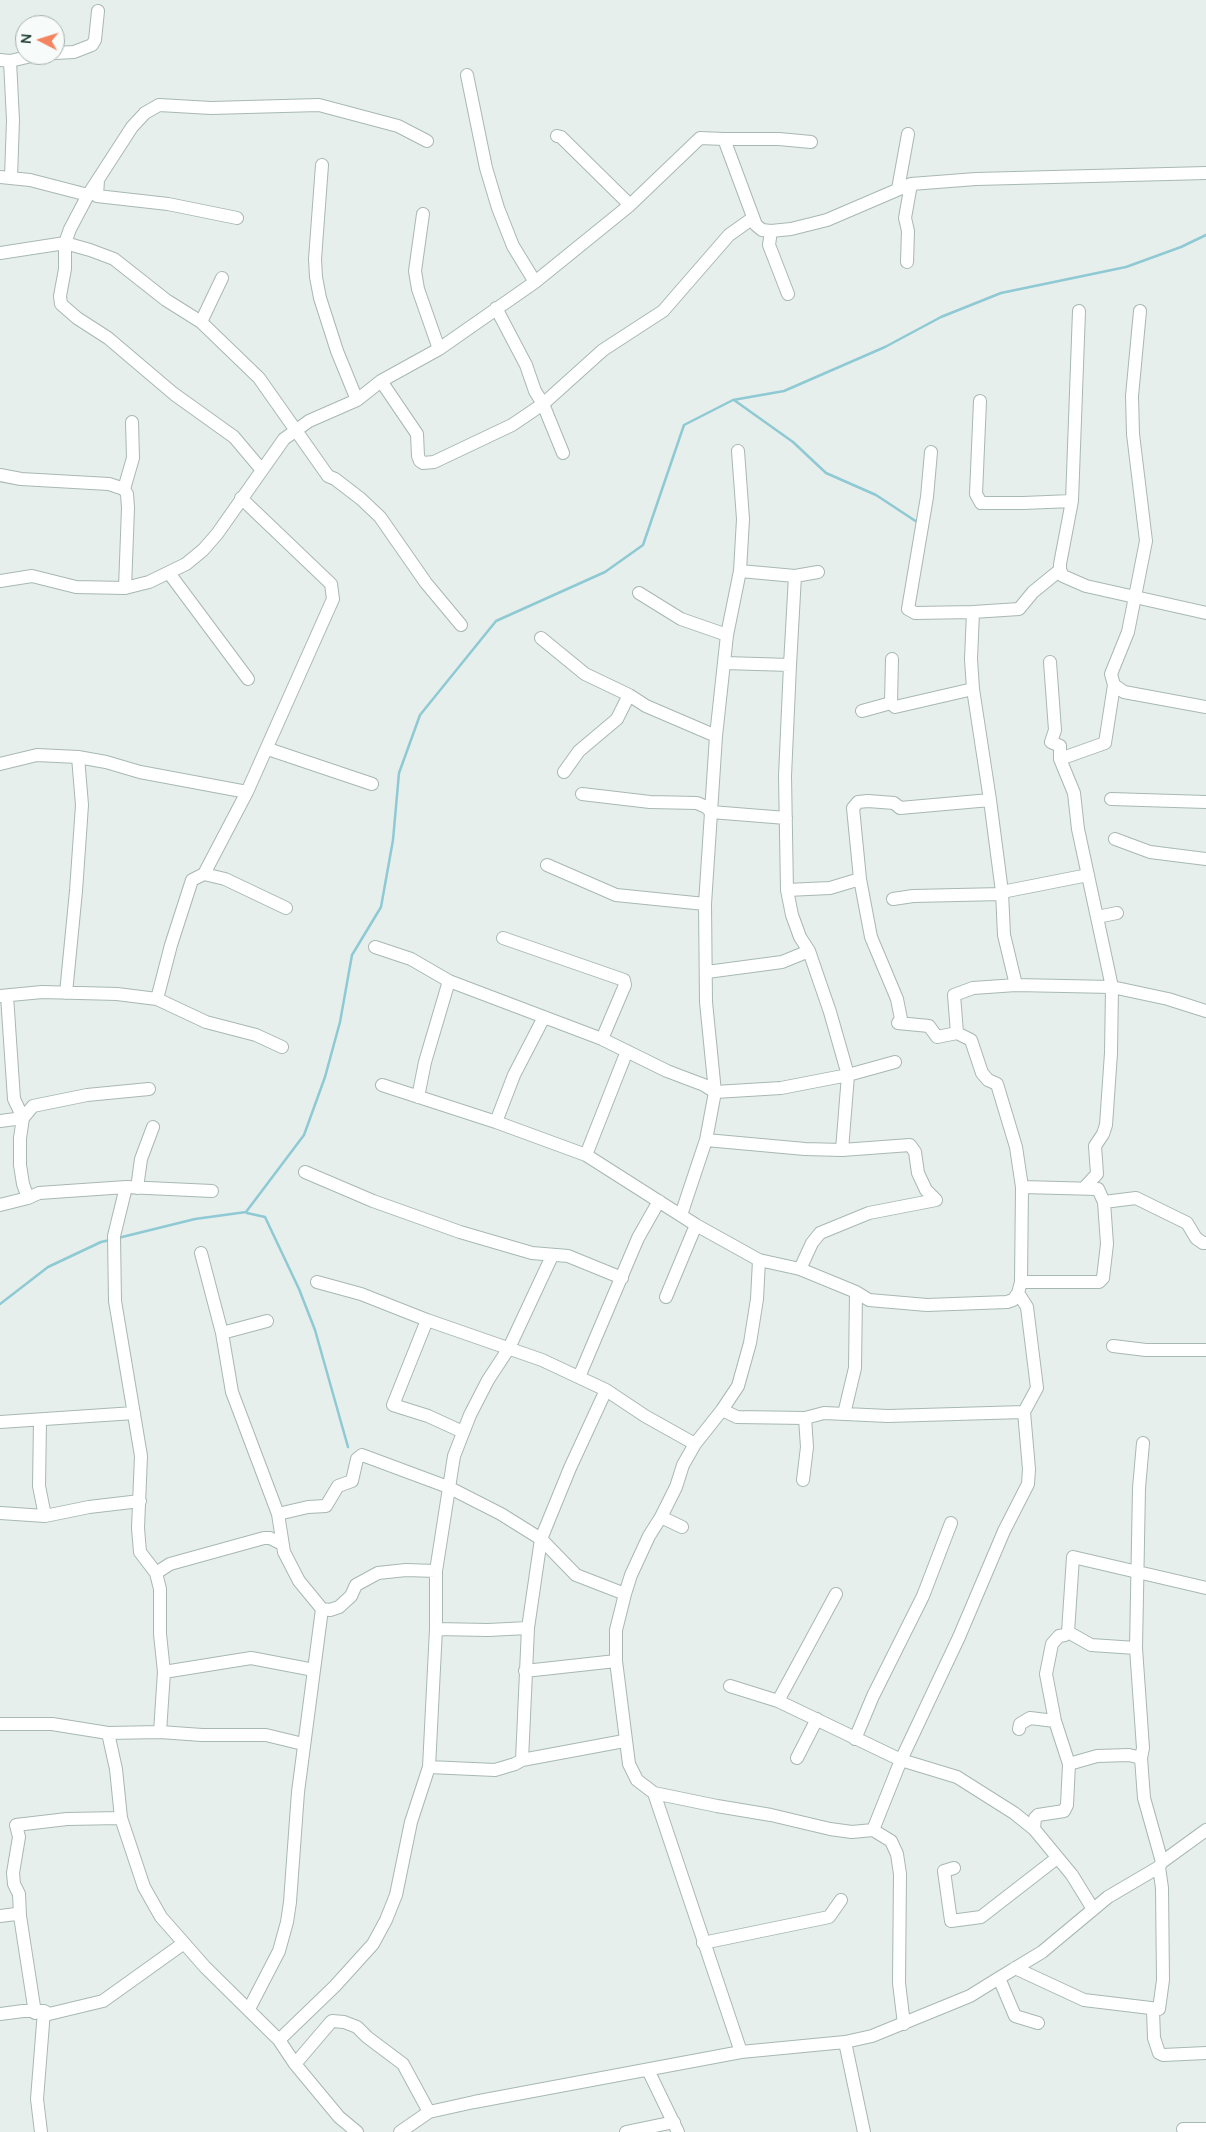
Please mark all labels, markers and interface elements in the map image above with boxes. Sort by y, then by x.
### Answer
north arrow [15,15,65,65]
text: N [16,33,35,45]

